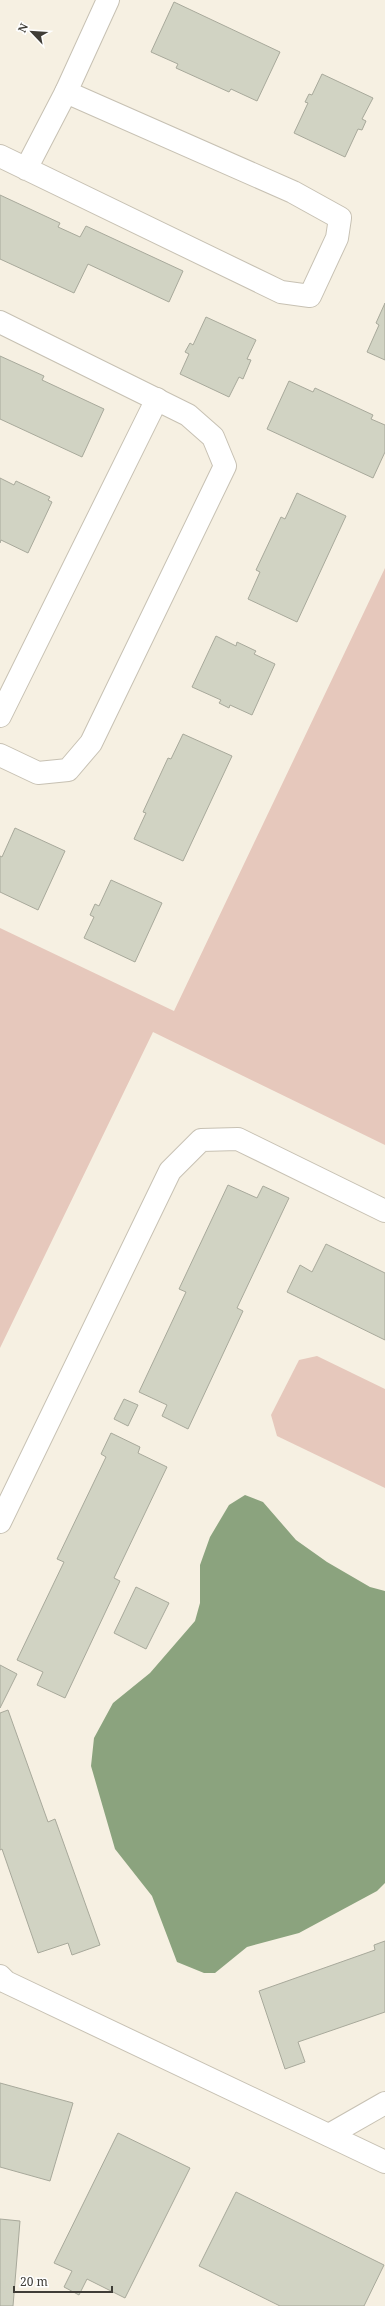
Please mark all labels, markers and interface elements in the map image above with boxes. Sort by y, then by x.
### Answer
north arrow [12,12,52,52]
text: N [14,20,31,35]
scale bar [14,2268,112,2294]
text: 20 m [20,2273,48,2290]

